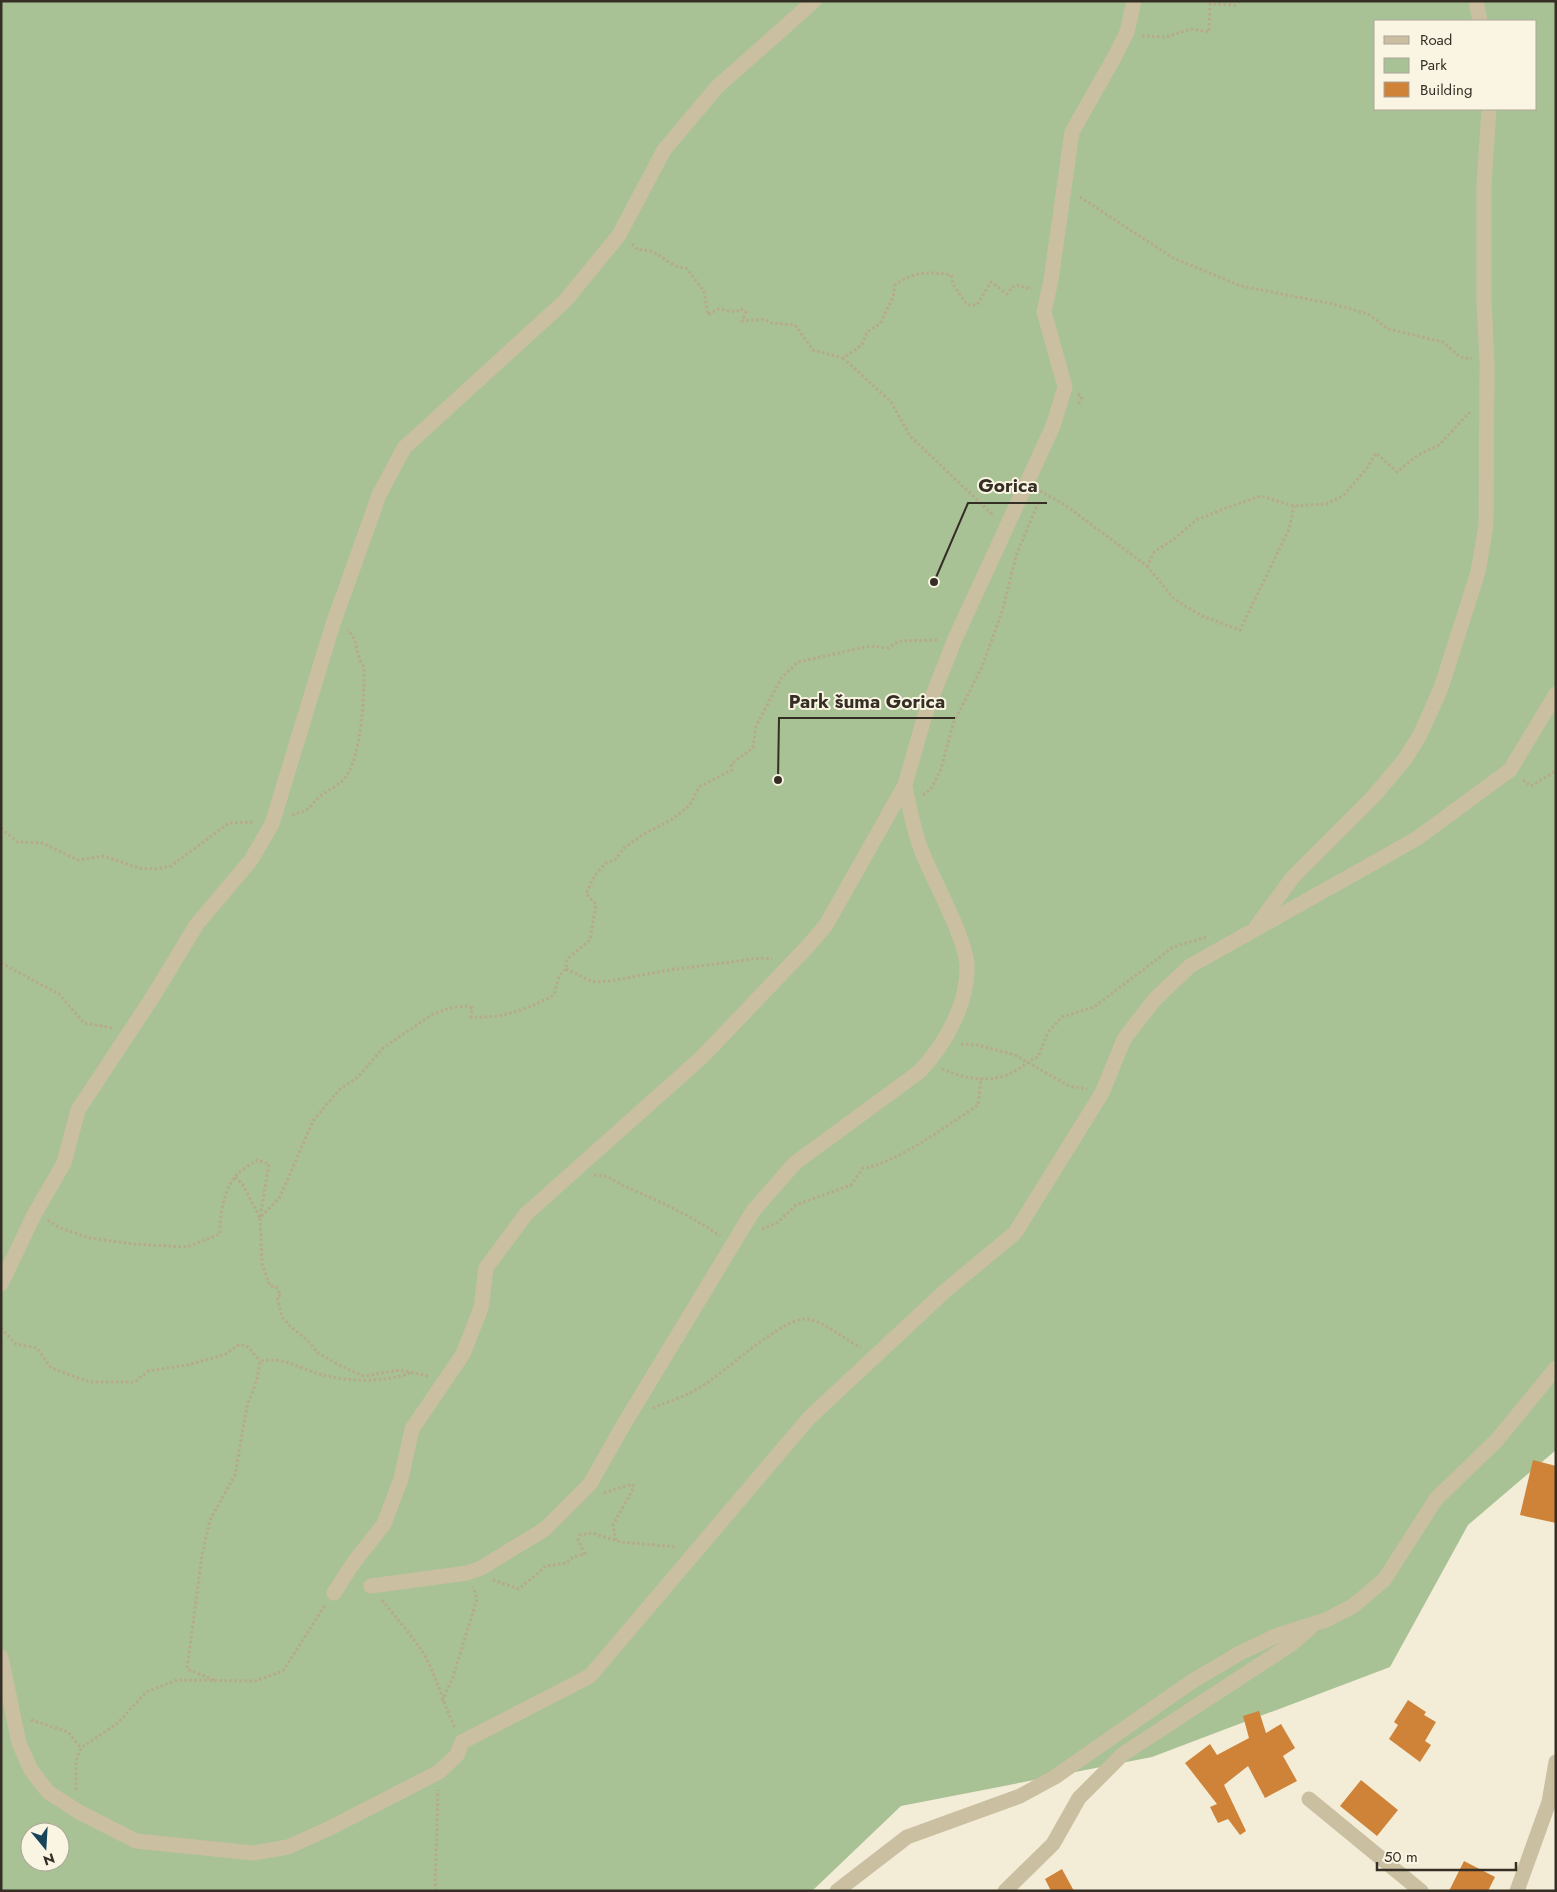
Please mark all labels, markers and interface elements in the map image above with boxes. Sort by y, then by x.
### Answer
legend [1374,20,1537,110]
text: Road [1420,29,1452,51]
text: Park [1420,54,1447,76]
text: Building [1420,79,1472,101]
callout: Gorica [968,469,1047,503]
text: Gorica [978,472,1038,499]
callout: Park šuma Gorica [779,684,955,718]
text: Park šuma Gorica [789,688,945,715]
north arrow [20,1822,70,1872]
scale bar [1377,1840,1516,1872]
text: 50 m [1384,1846,1418,1868]
text: N [41,1848,57,1871]

